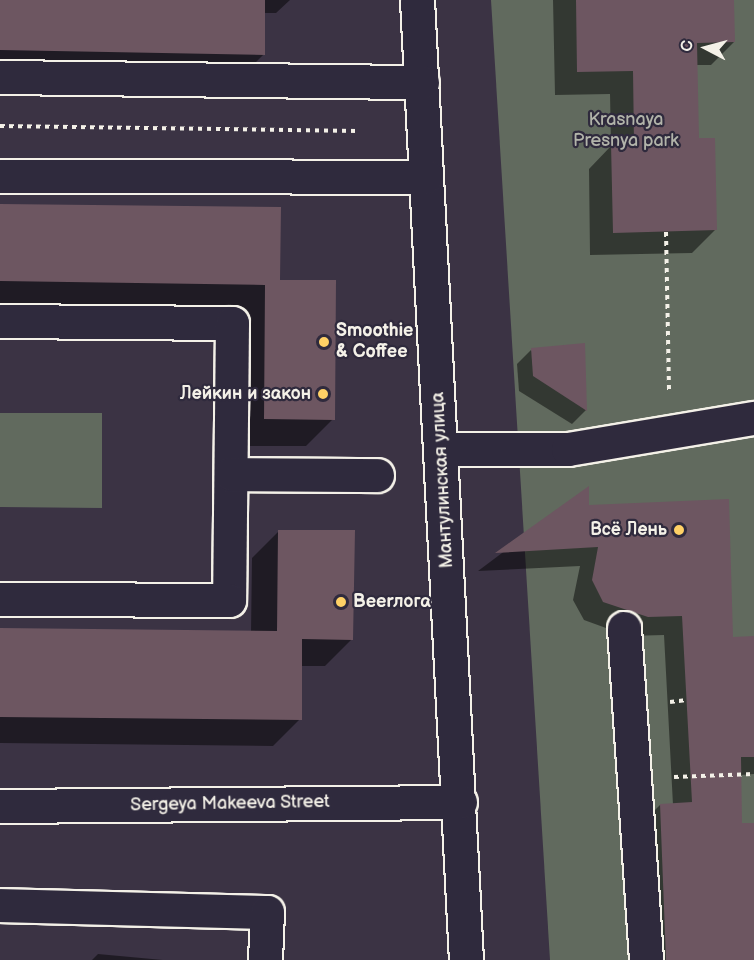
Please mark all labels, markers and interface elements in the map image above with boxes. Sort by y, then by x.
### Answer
north arrow [676,18,736,78]
text: С [678,40,698,53]
park label: Krasnaya Presnya park [573,110,679,152]
place label: Smoothie & Coffee [336,321,413,364]
marker: Smoothie & Coffee [317,335,331,349]
place label: Лейкин и закон [180,383,311,405]
marker: Лейкин и закон [316,387,330,401]
street label: Мантулинская улица [428,391,458,569]
place label: Всё Лень [590,519,667,541]
marker: Всё Лень [672,523,686,537]
place label: Beerлога [353,591,431,613]
marker: Beerлога [334,595,348,609]
street label: Sergeya Makeeva Street [130,791,330,817]

